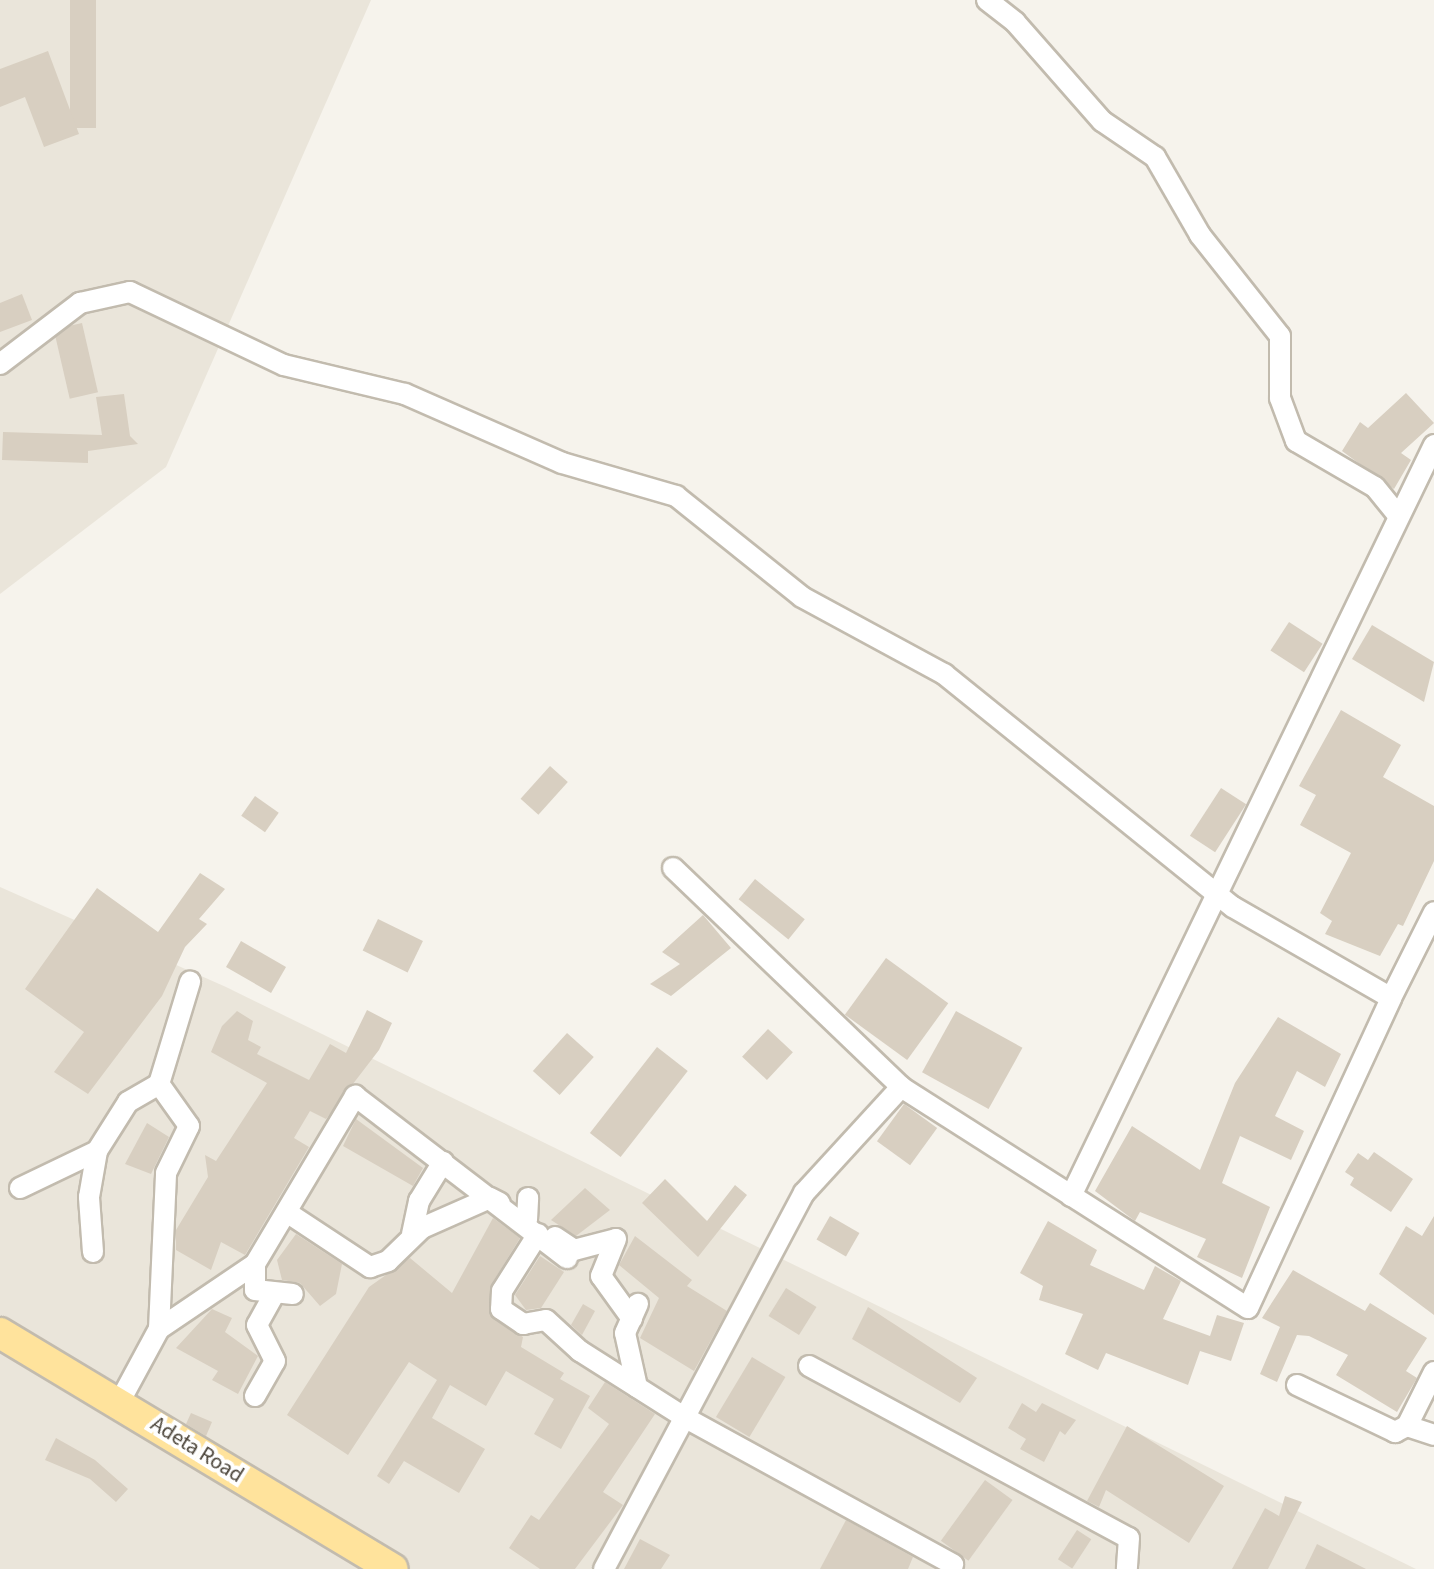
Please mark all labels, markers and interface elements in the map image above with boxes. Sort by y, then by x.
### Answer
street label: Adeta Road [146,1411,248,1489]

